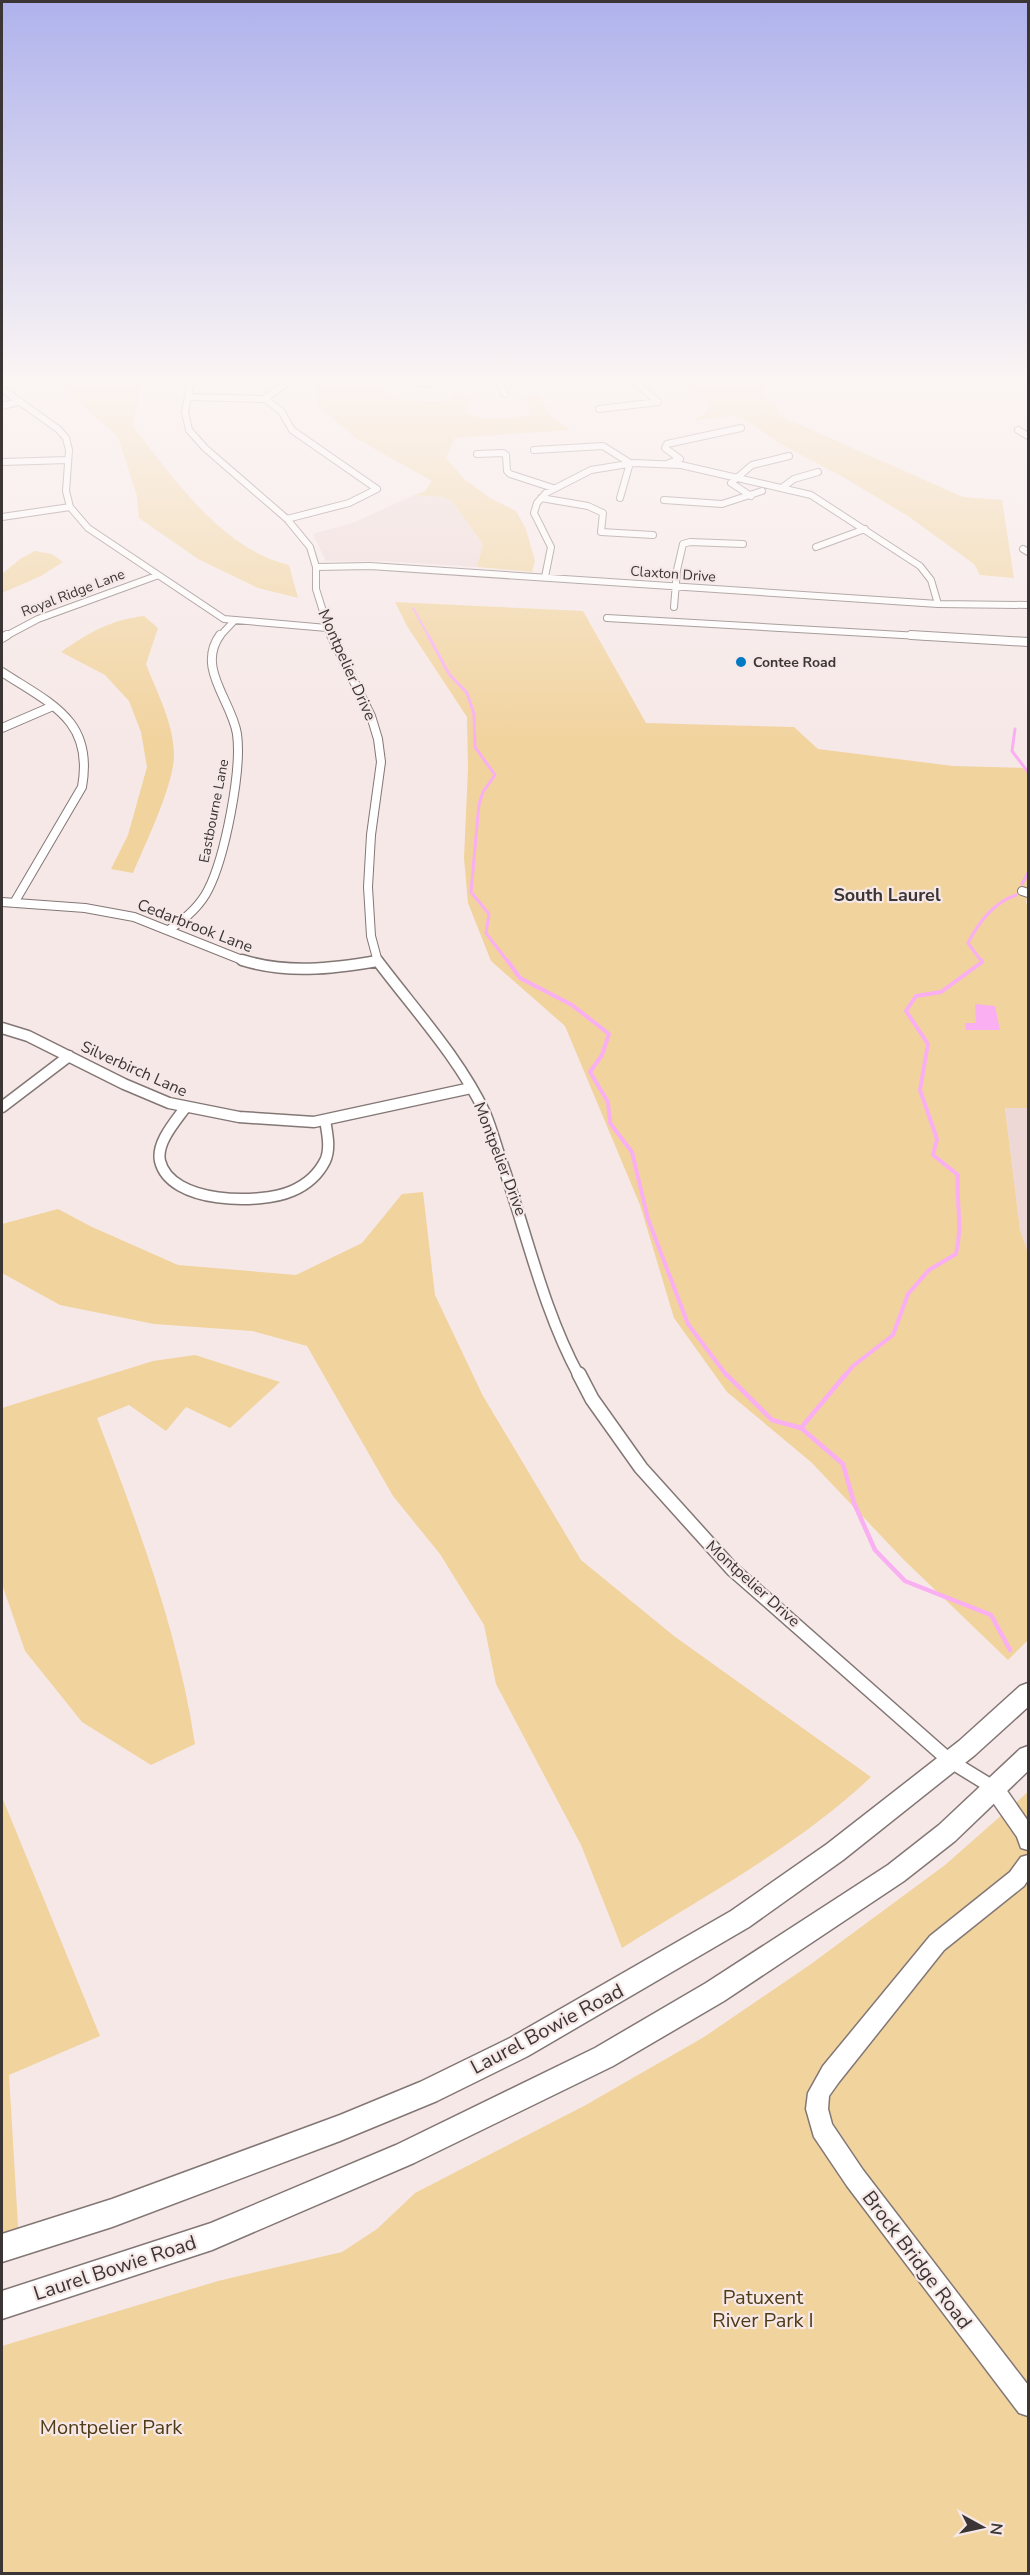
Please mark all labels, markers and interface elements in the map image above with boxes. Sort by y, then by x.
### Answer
street label: Claxton Drive [630,562,716,586]
street label: Royal Ridge Lane [18,564,128,622]
street label: Montpelier Drive [313,606,381,724]
place label: Contee Road [753,653,836,672]
marker: Contee Road [734,655,748,669]
street label: Eastbourne Lane [195,758,233,864]
district label: South Laurel [833,883,941,907]
street label: Cedarbrook Lane [134,894,256,958]
street label: Silverbirch Lane [77,1036,191,1102]
street label: Montpelier Drive [468,1099,532,1219]
street label: Montpelier Drive [701,1536,805,1632]
street label: Laurel Bowie Road [466,1977,628,2081]
street label: Brock Bridge Road [856,2185,978,2335]
street label: Laurel Bowie Road [30,2229,200,2307]
park label: Patuxent River Park I [712,2284,814,2334]
park label: Montpelier Park [40,2414,183,2441]
north arrow [952,2497,1012,2557]
text: N [984,2521,1008,2536]

